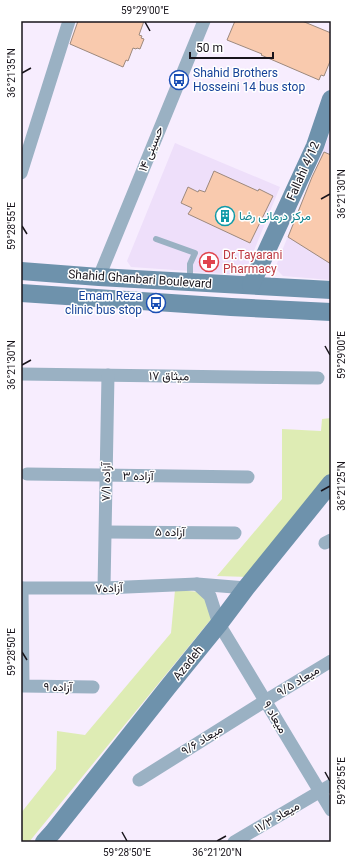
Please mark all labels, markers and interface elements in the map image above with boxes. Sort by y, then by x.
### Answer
text: 59°29'00"E [121,5,169,16]
scale bar [190,34,273,60]
text: 50 m [196,41,223,55]
text: 36°21'35"N [6,48,17,98]
place label: Shahid Brothers Hosseini 14 bus stop [193,66,305,94]
bus stop icon: Shahid Brothers Hosseini 14 bus stop [168,69,190,91]
street label: حسینی ۱۴ [136,124,167,174]
street label: Fallahi 4/12 [284,139,322,203]
text: 36°21'30"N [336,169,347,219]
text: 59°28'55"E [6,202,17,250]
building icon: مرکز درمانی رضا [214,205,236,227]
place label: مرکز درمانی رضا [239,209,311,224]
place label: Dr.Tayarani Pharmacy [223,248,282,276]
pharmacy icon: Dr.Tayarani Pharmacy [198,251,220,273]
street label: Shahid Ghanbari Boulevard [68,267,212,291]
place label: Emam Reza clinic bus stop [65,289,142,317]
bus stop icon: Emam Reza clinic bus stop [145,292,167,314]
text: 59°29'00"E [336,331,347,379]
text: 36°21'30"N [6,340,17,390]
street label: میثاق ۱۷ [149,369,189,383]
street label: آزاده ۷/۱ [99,461,114,501]
text: 36°21'25"N [336,461,347,511]
street label: آزاده ۳ [122,469,155,484]
street label: آزاده ۵ [155,525,186,540]
street label: آزاده۷ [95,580,124,596]
text: 59°28'50"E [6,628,17,676]
street label: Azadeh [170,643,206,683]
street label: میعاد ۹/۵ [274,663,322,699]
street label: آزاده ۹ [43,680,74,695]
street label: میعاد ۹ [260,698,290,736]
street label: میعاد ۹/۶ [179,722,225,758]
text: 59°28'55"E [336,757,347,805]
street label: میعاد ۱۱/۳ [252,799,302,835]
text: 59°28'50"E [103,847,151,858]
text: 36°21'20"N [192,847,242,858]

